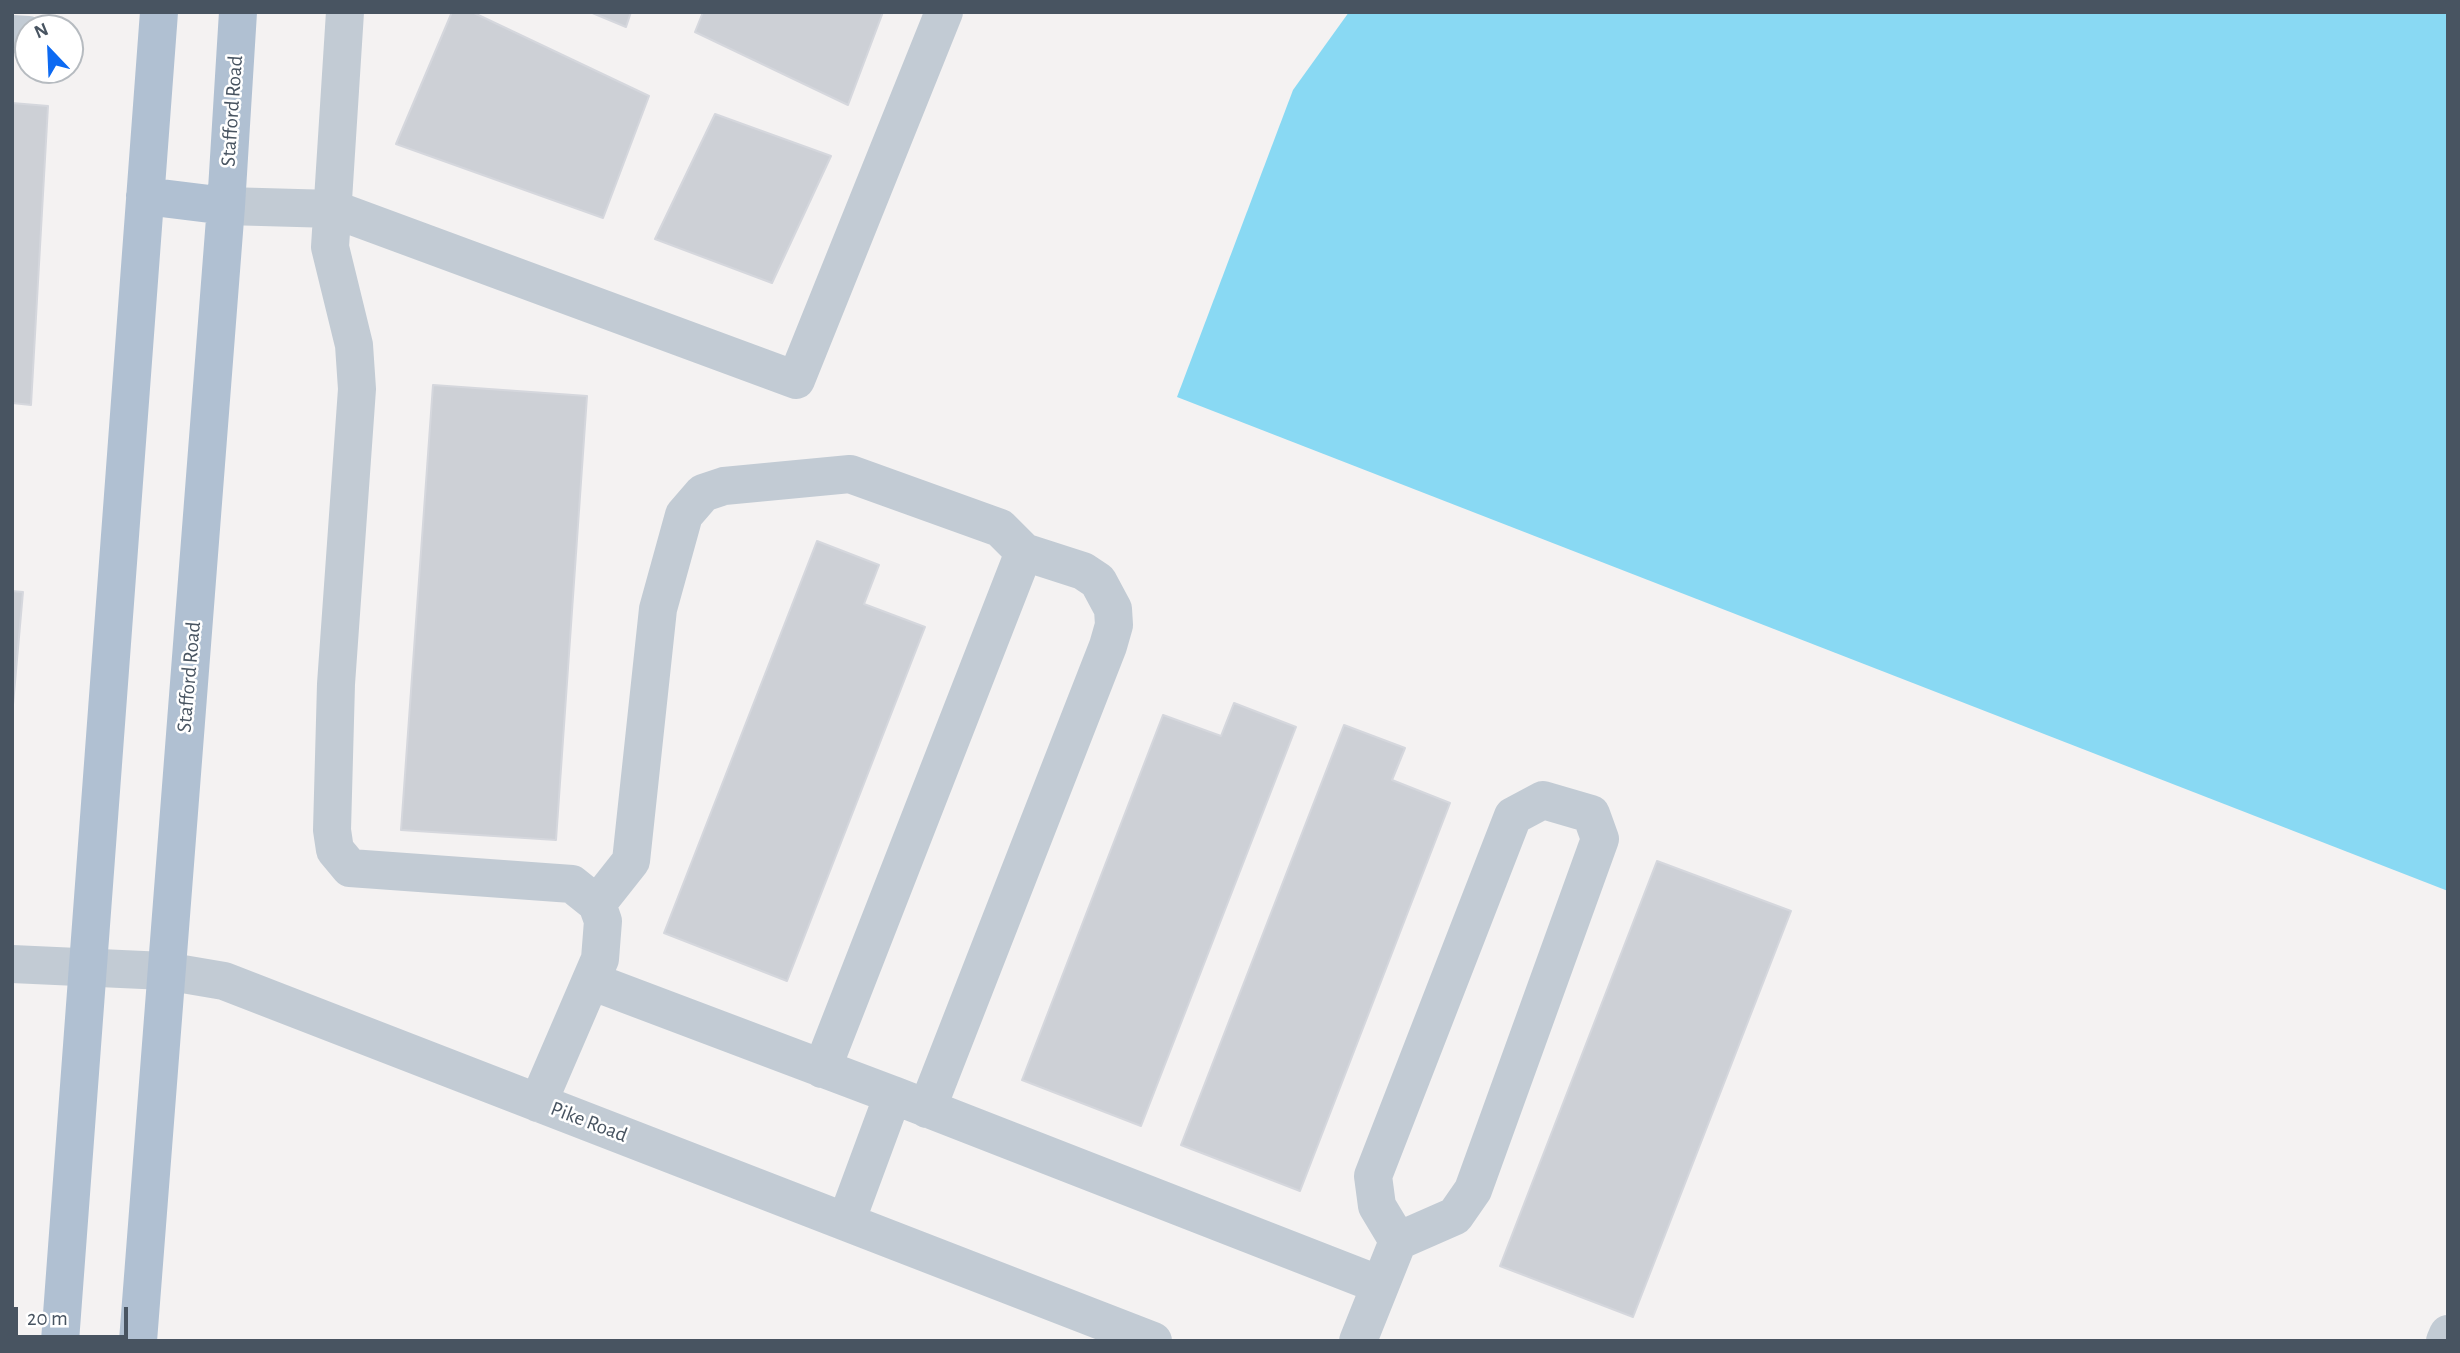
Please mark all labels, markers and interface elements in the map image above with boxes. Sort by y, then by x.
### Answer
north arrow [14,14,84,84]
text: N [32,20,51,42]
street label: Stafford Road [216,55,248,167]
street label: Stafford Road [172,620,206,734]
street label: Pike Road [547,1096,631,1148]
scale bar [18,1294,131,1338]
text: 20 m [27,1308,68,1329]

